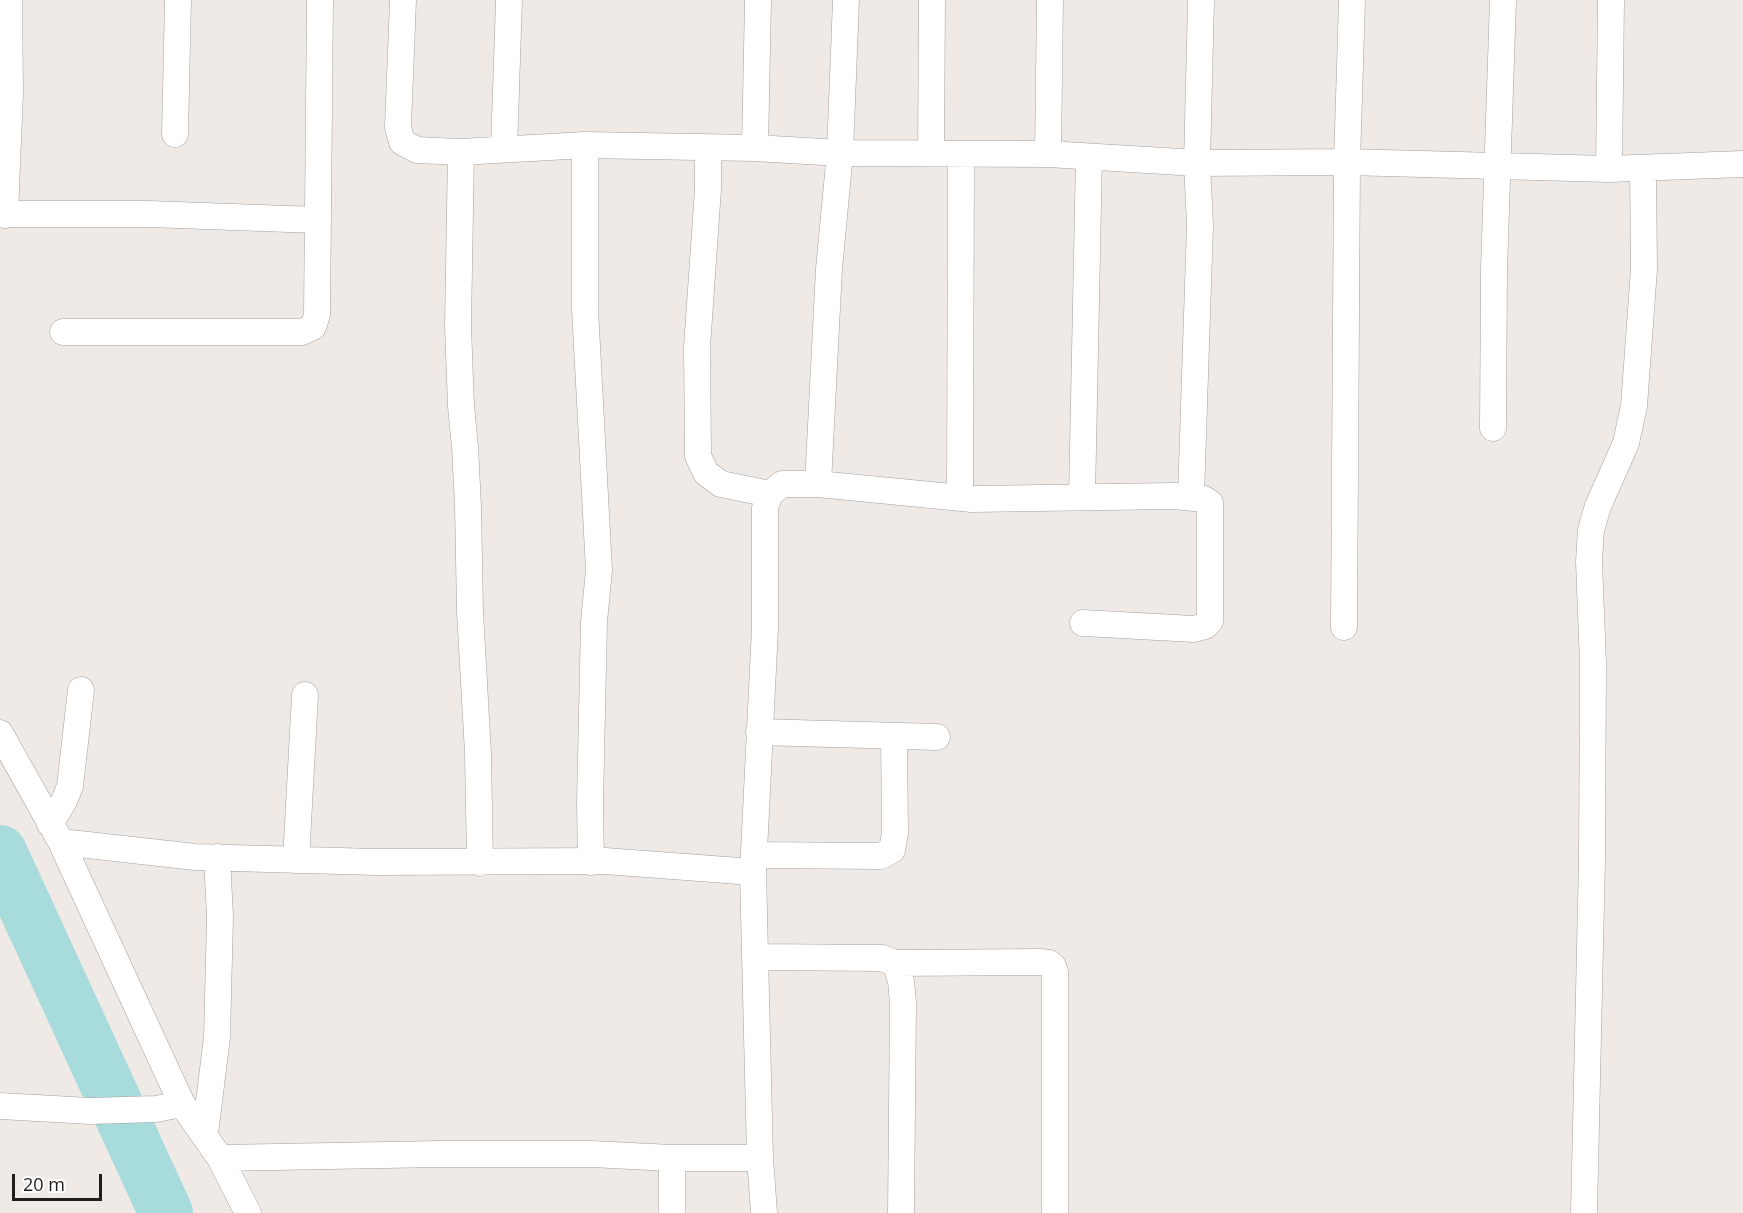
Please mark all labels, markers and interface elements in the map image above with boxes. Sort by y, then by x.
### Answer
scale bar [15,1162,105,1200]
text: 20 m [23,1172,65,1196]

